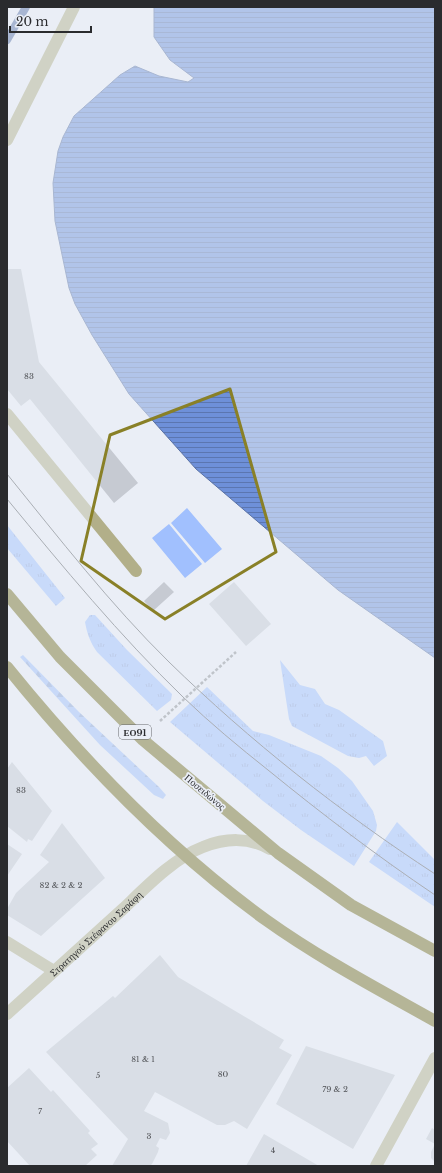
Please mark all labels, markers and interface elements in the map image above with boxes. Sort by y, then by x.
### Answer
scale bar [10,8,91,34]
text: 20 m [16,14,48,29]
house number: 83 [24,371,34,381]
road number: ΕΟ91 [119,725,151,739]
street label: Ποσειδώνος [182,771,228,813]
house number: 83 [16,785,26,795]
house number: 82 & 2 & 2 [40,880,82,890]
street label: Στρατηγού Στέφανου Σαράφη [47,888,145,979]
house number: 81 & 1 [131,1054,155,1064]
house number: 80 [218,1069,229,1079]
house number: 5 [96,1070,101,1080]
house number: 79 & 2 [322,1084,348,1094]
house number: 7 [38,1106,43,1116]
house number: 3 [147,1131,152,1141]
house number: 4 [271,1145,276,1155]

